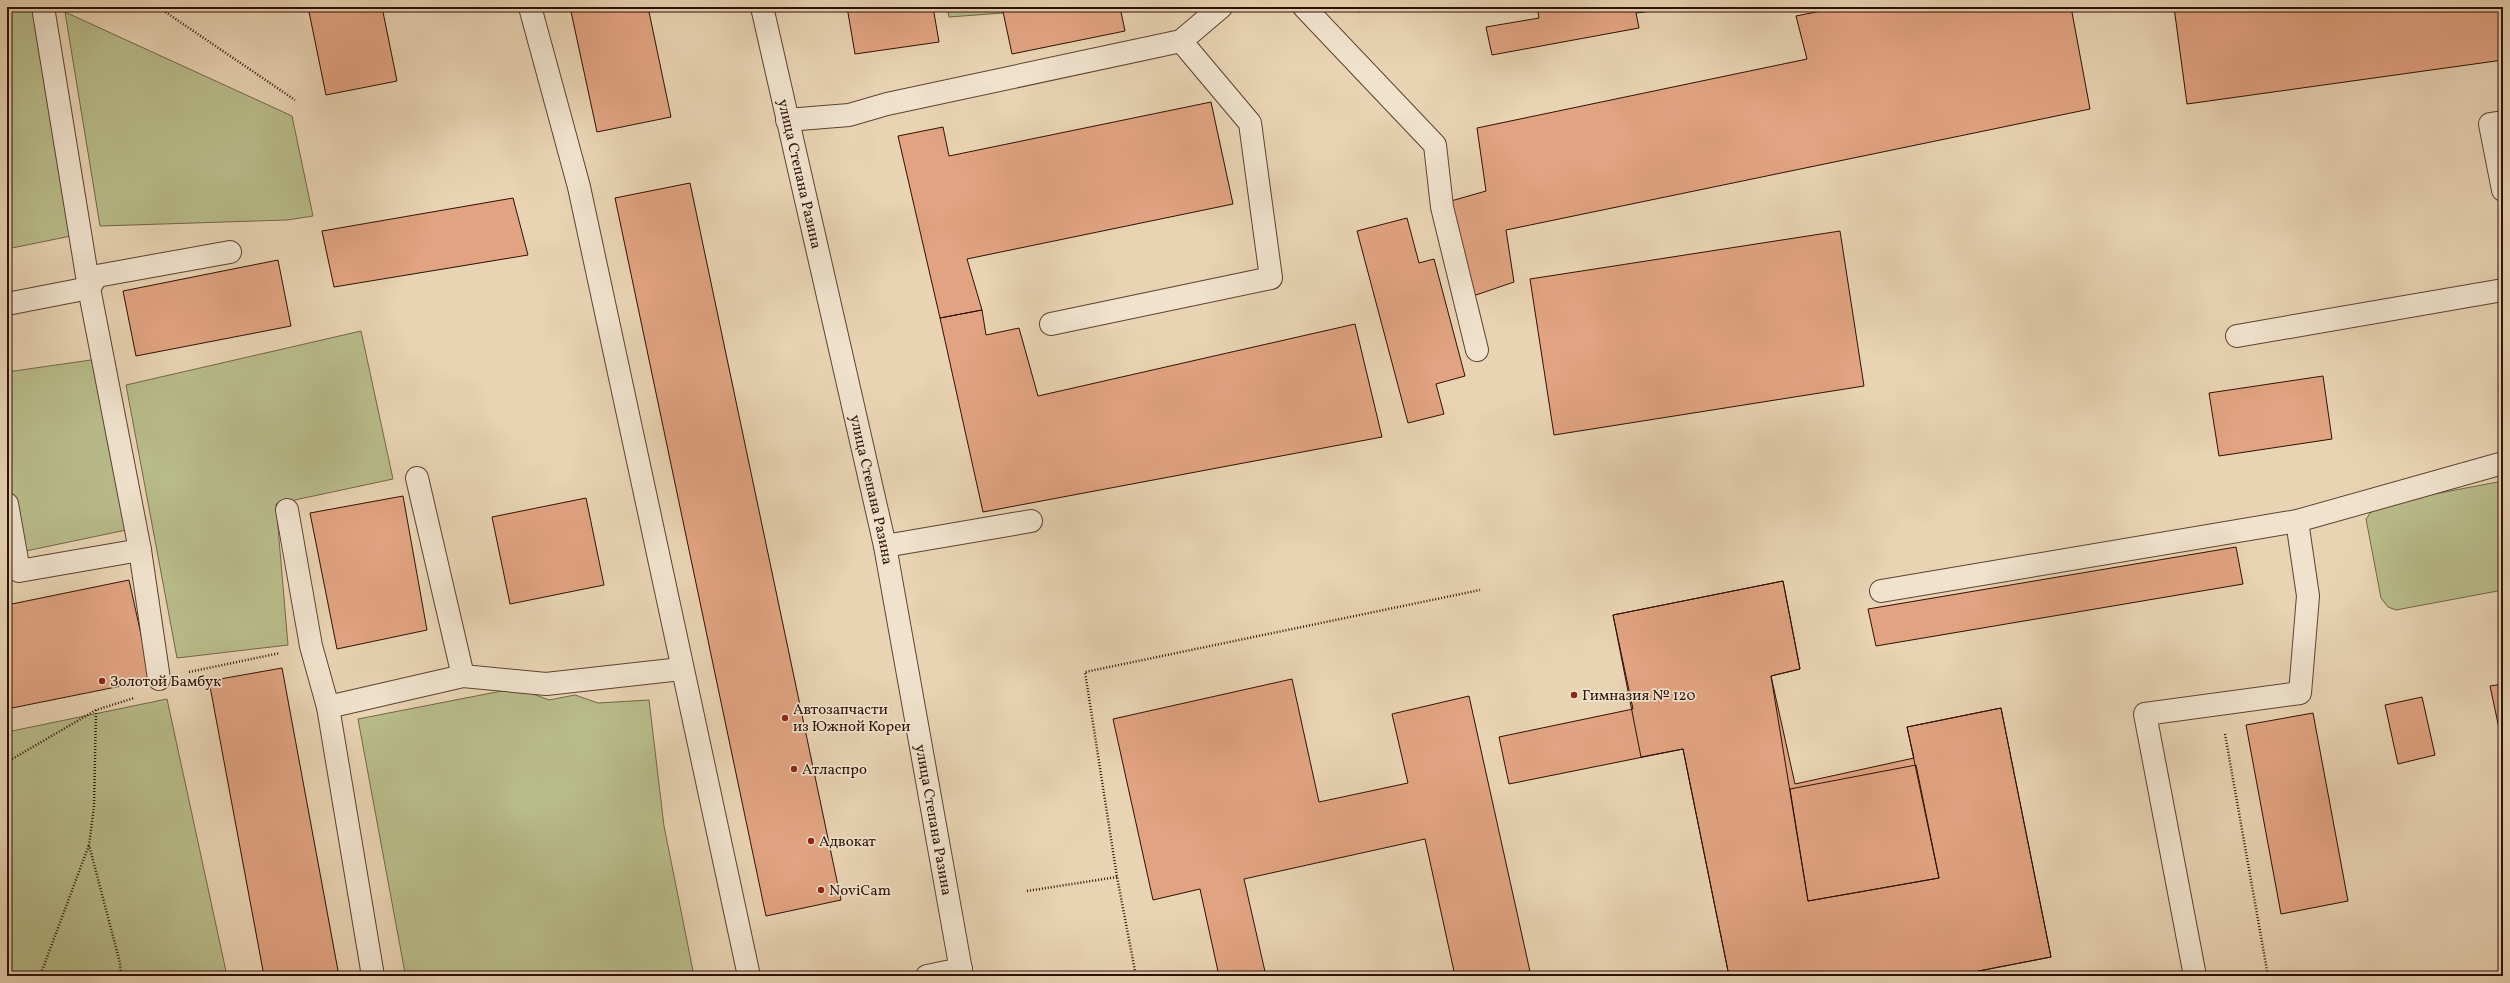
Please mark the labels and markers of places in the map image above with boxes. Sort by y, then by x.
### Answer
place label: Золотой Бамбук [110,672,221,693]
marker: Золотой Бамбук [97,676,107,686]
place label: Гимназия № 120 [1582,686,1696,707]
marker: Гимназия № 120 [1569,690,1579,700]
place label: Автозапчасти из Южной Кореи [793,700,910,738]
marker: Автозапчасти из Южной Кореи [780,713,790,723]
place label: Атласпро [802,760,867,781]
marker: Атласпро [789,764,799,774]
place label: Адвокат [819,832,876,853]
marker: Адвокат [806,836,816,846]
place label: NoviСam [829,881,891,902]
marker: NoviСam [816,885,826,895]

